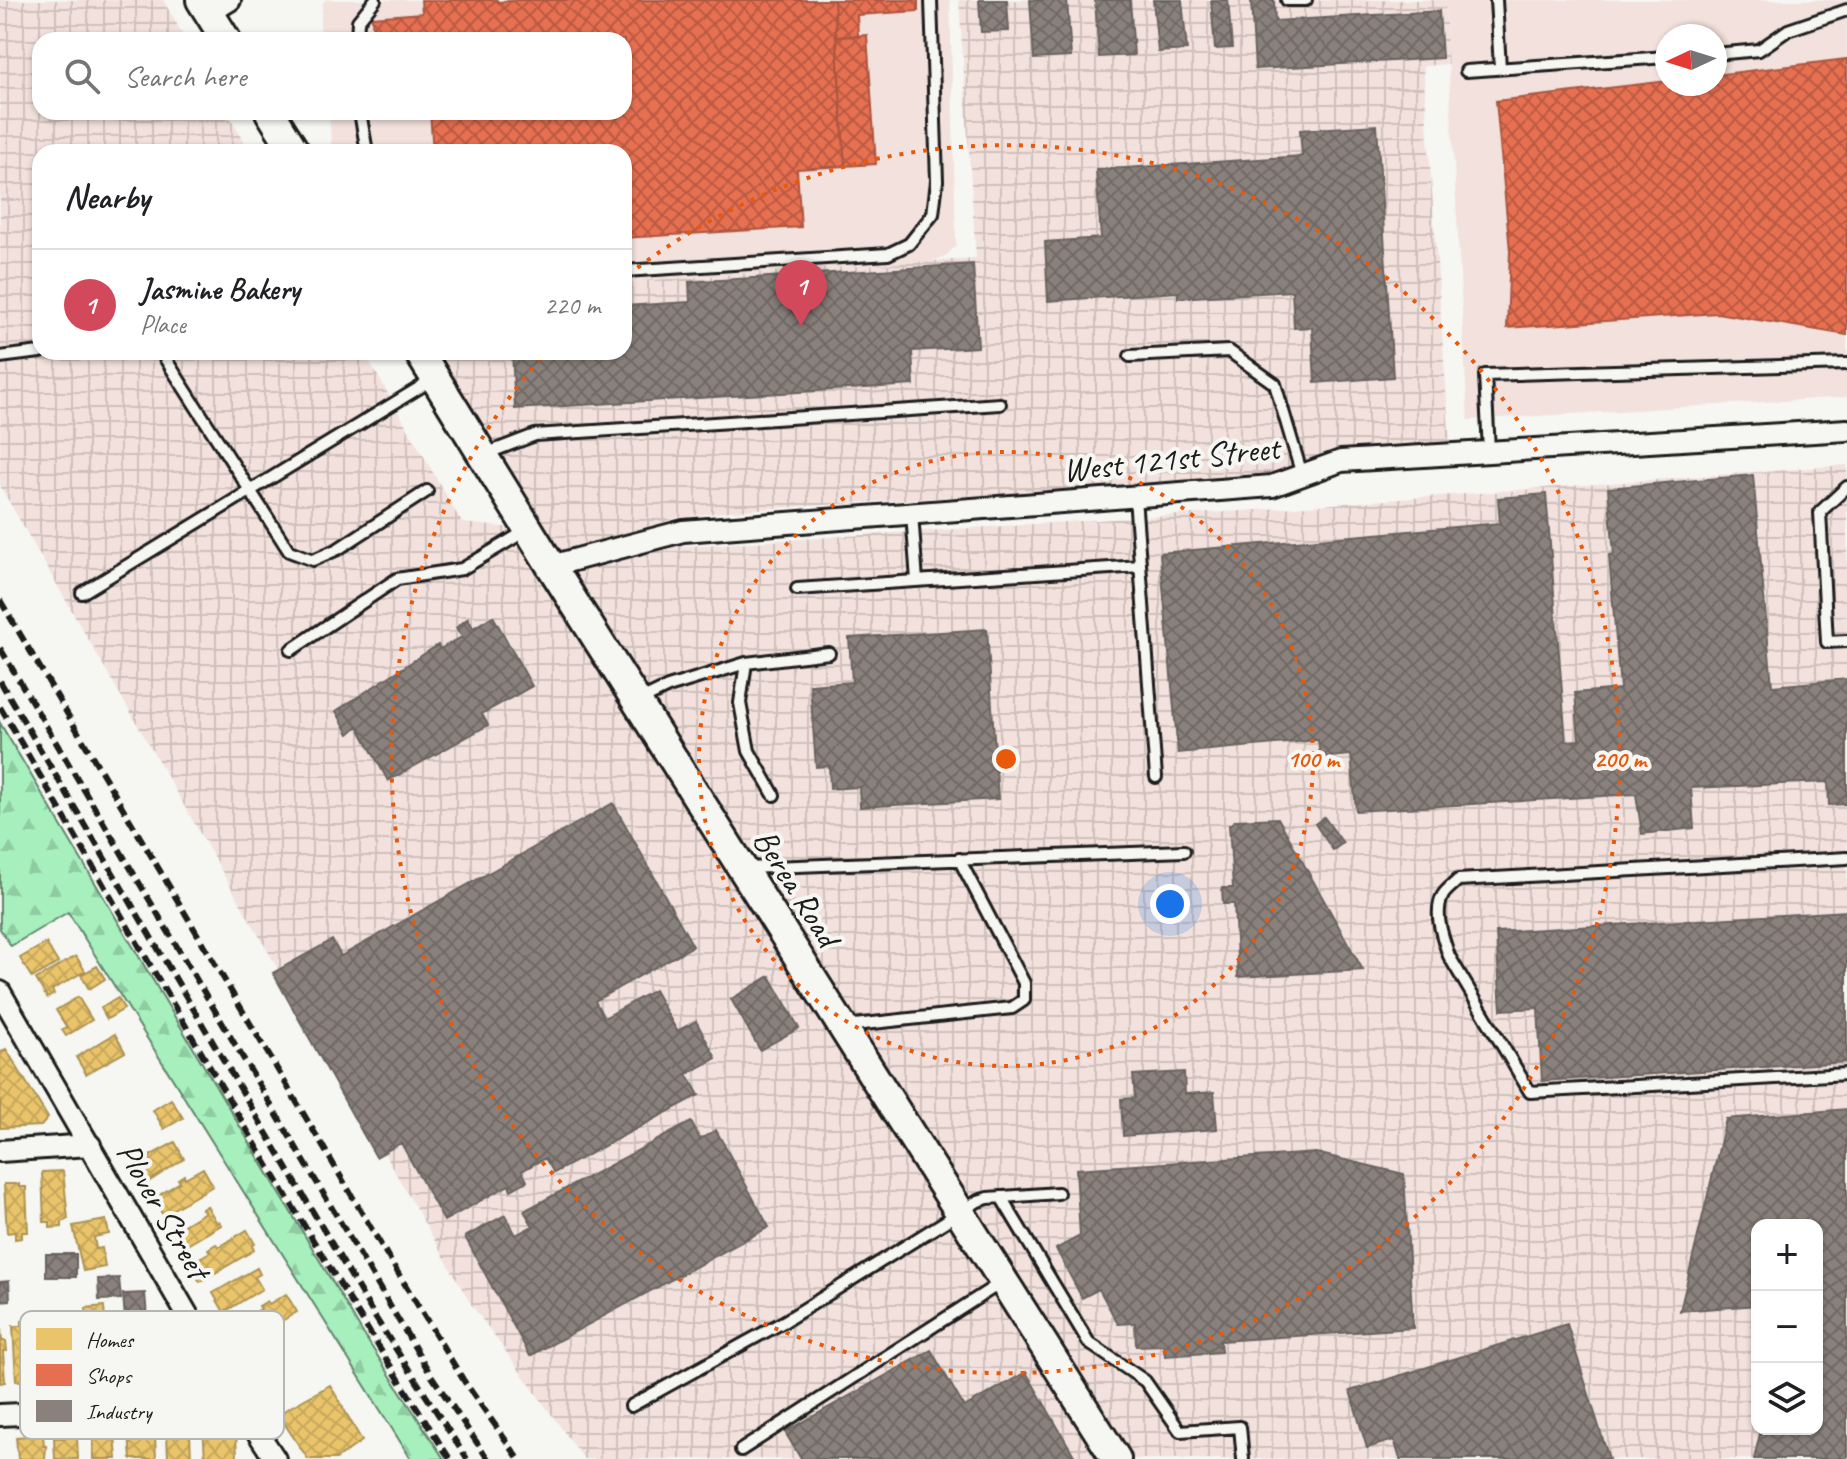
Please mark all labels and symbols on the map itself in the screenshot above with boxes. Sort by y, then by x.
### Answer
north arrow [1655,24,1727,96]
pin: 1 [775,260,827,326]
street label: West 121st Street [1061,425,1285,491]
text: 100 m [1287,744,1341,774]
text: 200 m [1594,744,1648,774]
centre of rings [992,745,1020,773]
street label: Berea Road [744,821,852,958]
your location [1150,884,1190,924]
street label: Plover Street [107,1134,222,1290]
legend [20,1311,284,1439]
text: Homes [86,1326,135,1354]
text: Shops [86,1362,133,1390]
text: Industry [86,1398,154,1426]

